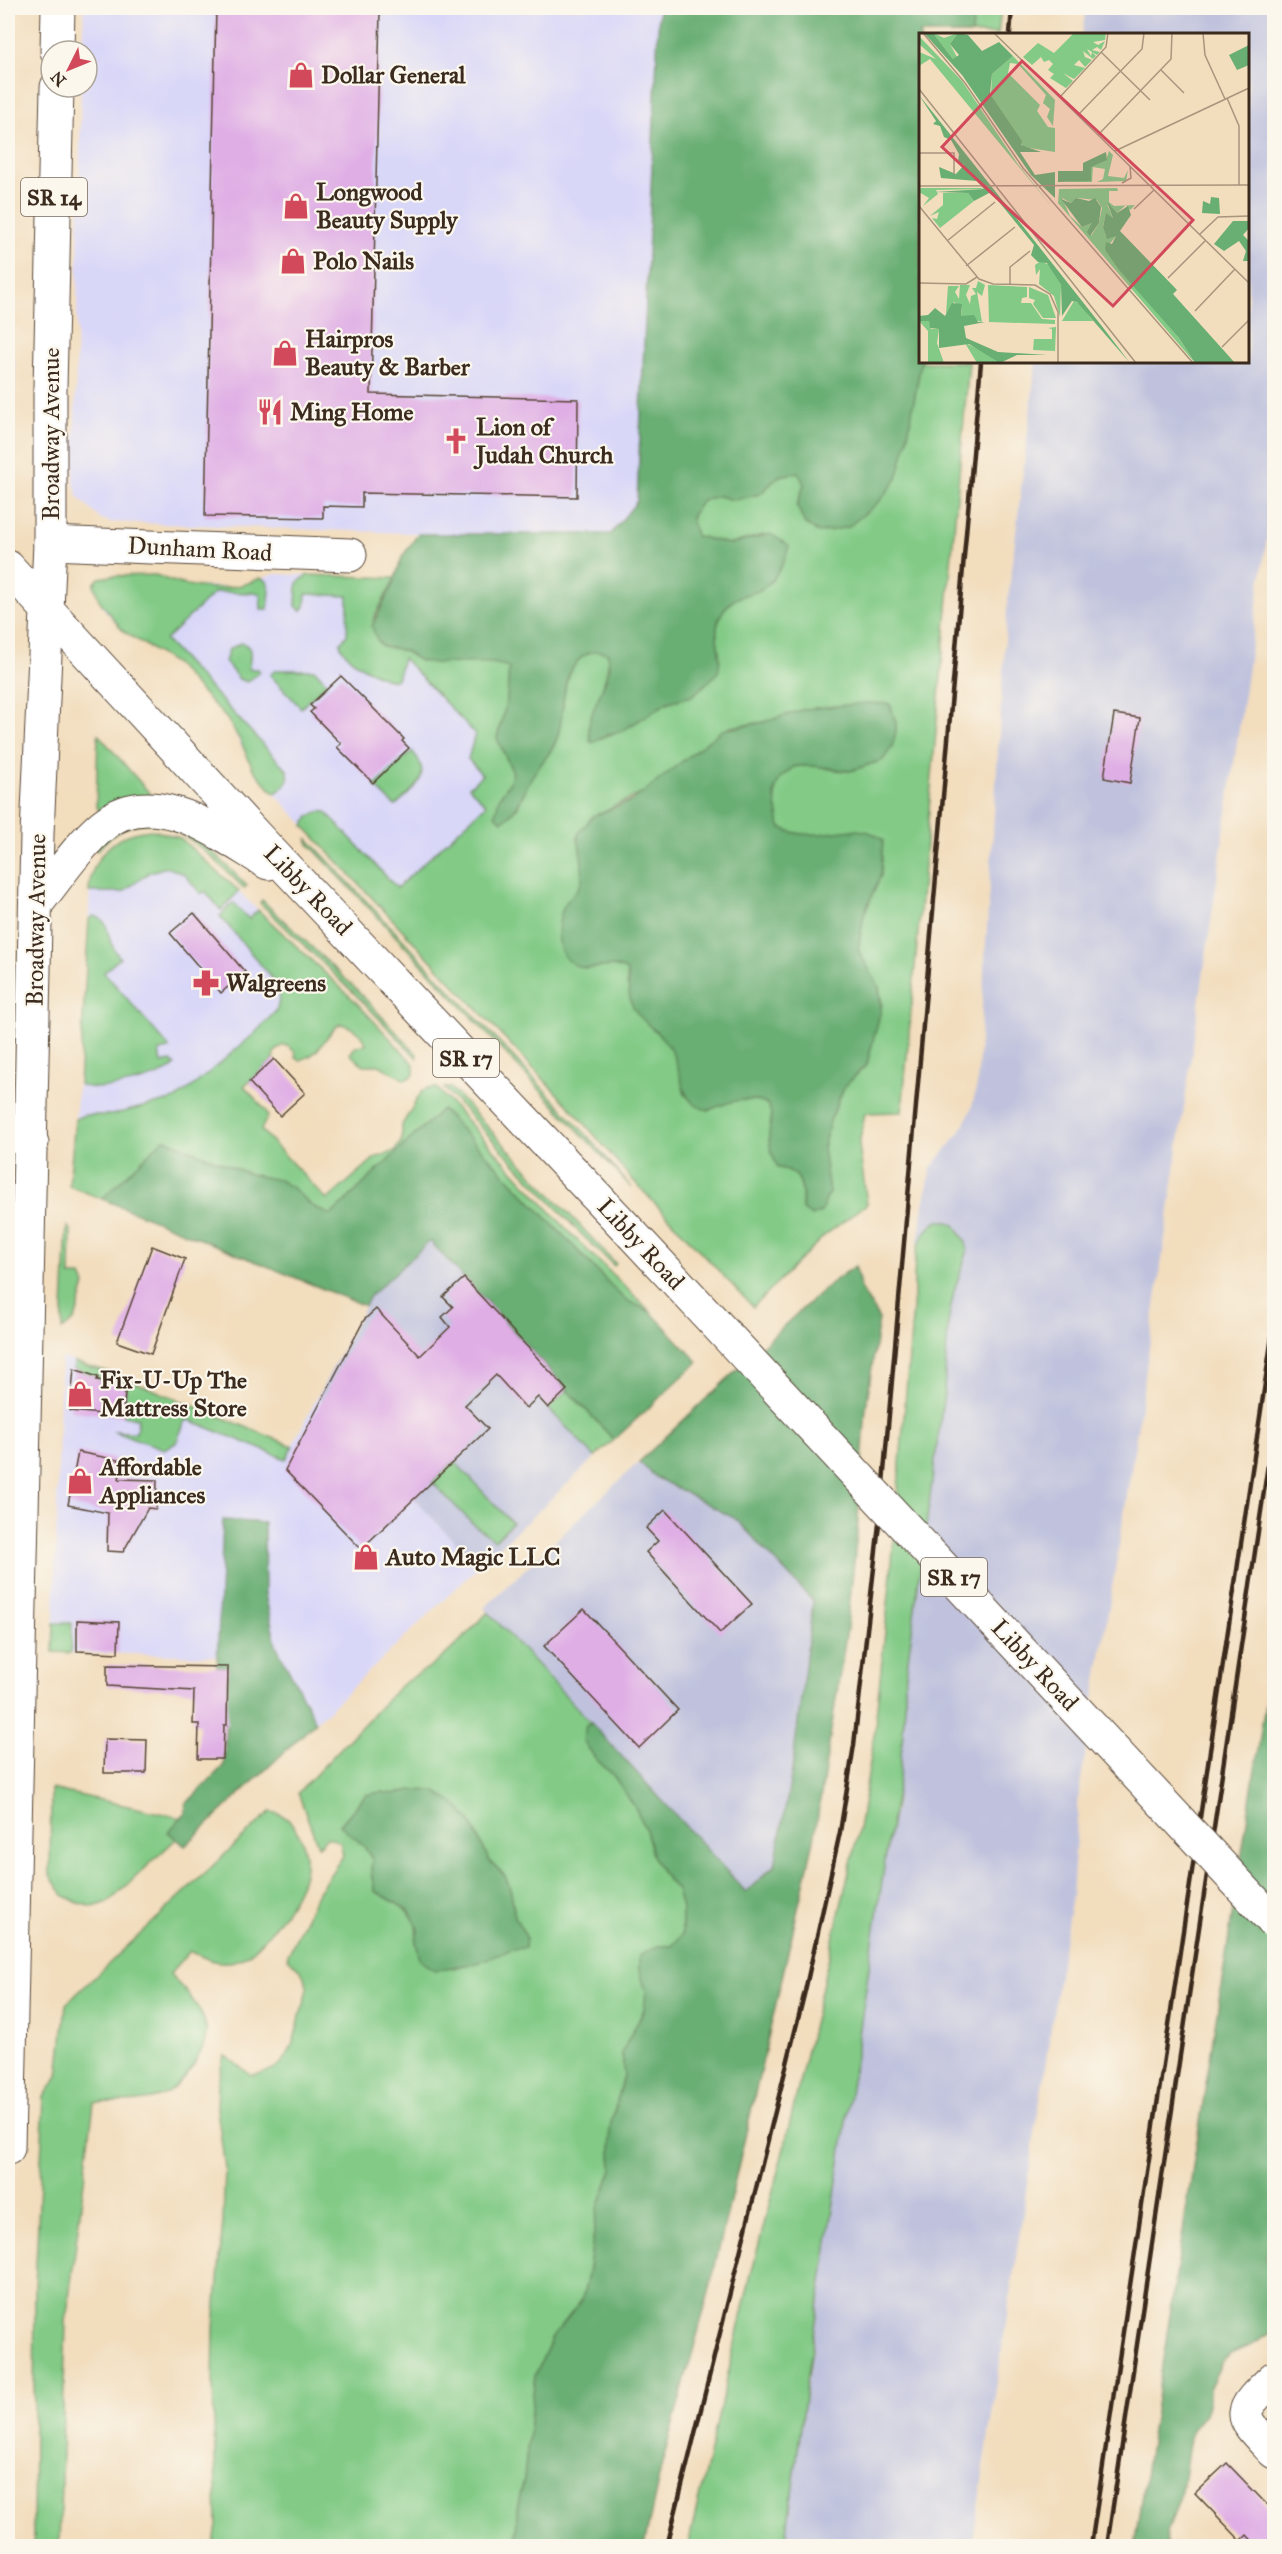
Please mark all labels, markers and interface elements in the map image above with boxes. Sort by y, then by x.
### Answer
inset map [919,33,1249,363]
north arrow [39,39,99,99]
shop icon: Dollar General [286,60,316,90]
place label: Dollar General [321,60,466,90]
text: N [47,67,70,90]
place label: Longwood Beauty Supply [316,177,459,235]
road number: SR 14 [21,178,87,216]
shop icon: Longwood Beauty Supply [281,191,311,221]
shop icon: Polo Nails [278,246,308,276]
place label: Polo Nails [313,246,414,276]
place label: Hairpros Beauty & Barber [305,324,471,382]
shop icon: Hairpros Beauty & Barber [270,338,300,368]
street label: Broadway Avenue [36,348,66,520]
restaurant icon: Ming Home [255,397,285,427]
place label: Ming Home [290,397,413,427]
place label: Lion of Judah Church [473,412,614,470]
church icon: Lion of Judah Church [441,426,471,456]
street label: Dunham Road [127,530,273,568]
street label: Broadway Avenue [19,833,53,1007]
street label: Libby Road [257,838,359,942]
pharmacy icon: Walgreens [191,968,221,998]
place label: Walgreens [226,968,326,998]
road number: SR 17 [433,1039,499,1077]
street label: Libby Road [591,1192,691,1296]
place label: Fix-U-Up The Mattress Store [100,1365,247,1423]
shop icon: Fix-U-Up The Mattress Store [65,1379,95,1409]
place label: Affordable Appliances [98,1452,205,1510]
shop icon: Affordable Appliances [65,1466,95,1496]
shop icon: Auto Magic LLC [351,1542,381,1572]
place label: Auto Magic LLC [384,1542,560,1572]
road number: SR 17 [921,1558,987,1596]
street label: Libby Road [985,1613,1085,1717]

